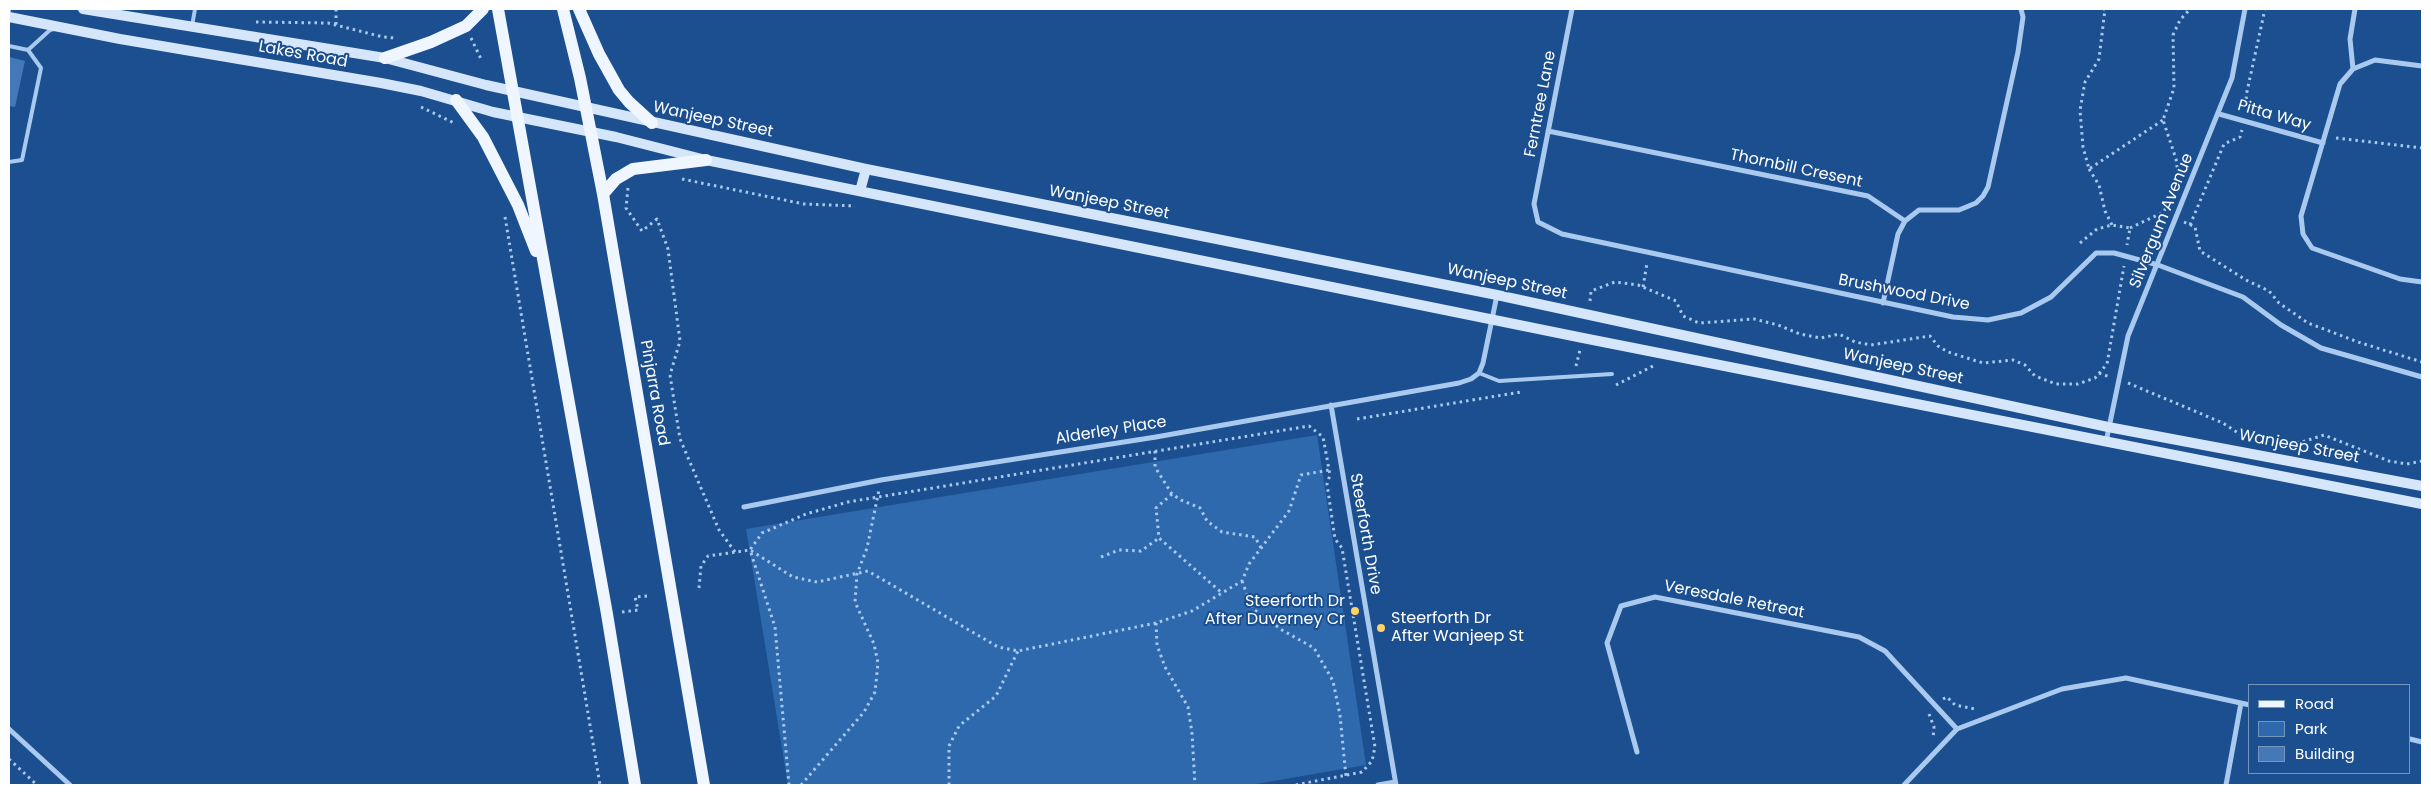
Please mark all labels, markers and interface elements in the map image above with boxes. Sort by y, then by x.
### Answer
street label: Lakes Road [257,38,349,72]
street label: Ferntree Lane [1521,49,1561,159]
street label: Pitta Way [2235,96,2313,136]
street label: Wanjeep Street [651,98,775,142]
street label: Thornbill Cresent [1728,146,1864,192]
street label: Silvergum Avenue [2126,151,2198,291]
street label: Wanjeep Street [1047,182,1171,224]
street label: Wanjeep Street [1445,260,1569,304]
street label: Brushwood Drive [1837,271,1971,315]
street label: Pinjarra Road [635,339,673,447]
street label: Wanjeep Street [1841,345,1965,389]
street label: Alderley Place [1054,413,1168,449]
street label: Wanjeep Street [2237,426,2361,468]
street label: Steerforth Drive [1345,472,1385,596]
street label: Veresdale Retreat [1662,577,1806,623]
place label: Steerforth Dr After Duverney Cr [1205,592,1345,630]
marker: Steerforth Dr After Duverney Cr [1349,605,1361,617]
place label: Steerforth Dr After Wanjeep St [1391,609,1524,647]
marker: Steerforth Dr After Wanjeep St [1375,622,1387,634]
legend [2248,684,2411,774]
text: Road [2295,693,2334,714]
text: Park [2295,718,2327,739]
text: Building [2295,743,2355,764]

